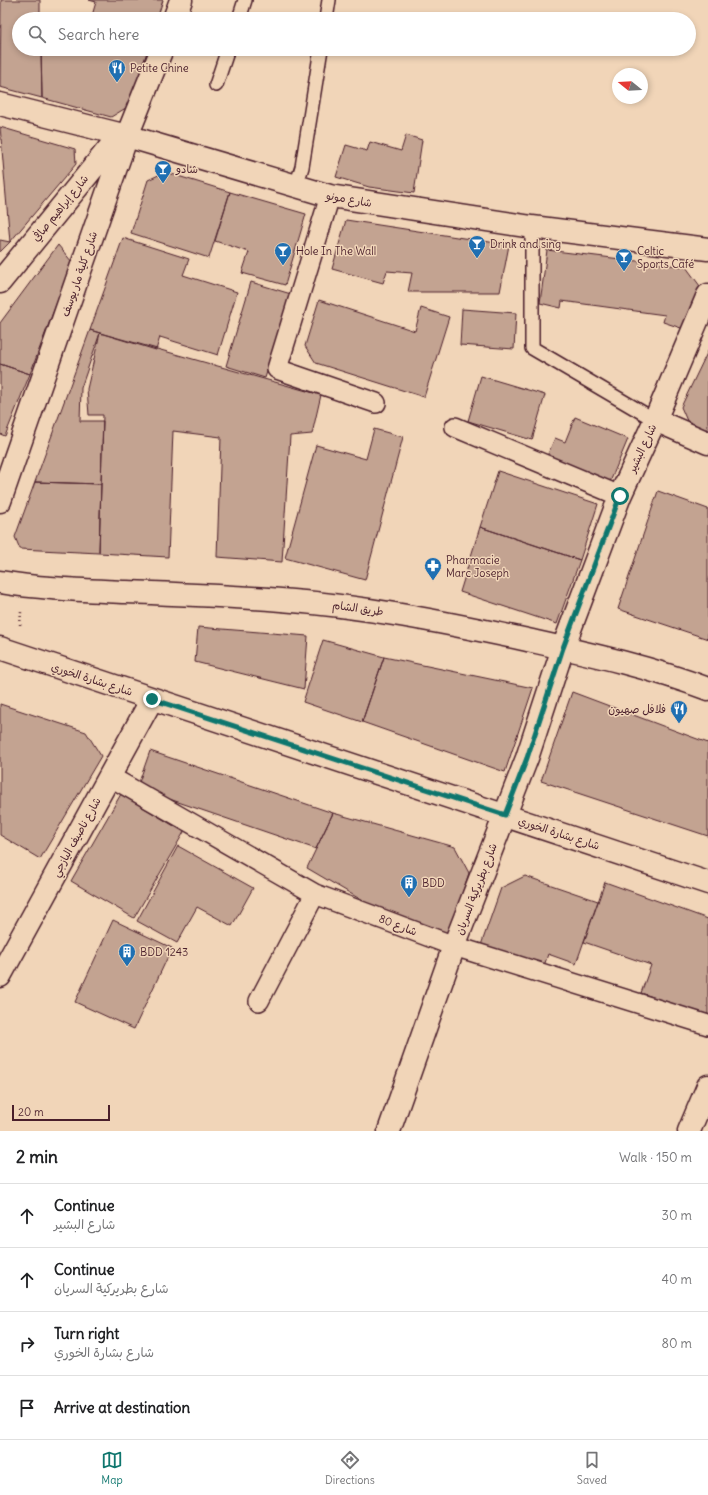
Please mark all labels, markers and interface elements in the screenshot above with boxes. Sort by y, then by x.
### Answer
search box [12,12,696,56]
icon: search [26,23,48,45]
text: Search here [58,25,139,44]
restaurant icon: Petite Chine [107,58,127,83]
place label: Petite Chine [130,61,189,75]
north arrow [612,68,648,104]
bar icon: شادو [153,159,173,184]
place label: شادو [175,162,198,176]
street label: شارع إبراهيم صافي [28,171,93,245]
street label: شارع مونو [324,188,373,212]
street label: شارع كلية مار يوسف [58,229,102,319]
bar icon: Drink and sing [467,234,487,259]
place label: Drink and sing [490,237,561,251]
bar icon: Hole In The Wall [273,241,293,266]
place label: Hole In The Wall [296,244,376,258]
place label: Celtic Sports Café [637,244,694,271]
bar icon: Celtic Sports Café [614,247,634,272]
street label: شارع البشير [624,422,661,476]
route start [611,487,629,505]
place label: Pharmacie Marc Joseph [446,553,509,580]
pharmacy icon: Pharmacie Marc Joseph [423,556,443,581]
street label: طريق الشام [331,597,384,620]
street label: شارع بشارة الخوري [49,659,134,701]
route end [143,690,161,708]
restaurant icon: فلافل صهيون [669,699,689,724]
place label: فلافل صهيون [608,702,666,716]
street label: شارع ناصيف اليازجي [48,795,107,881]
street label: شارع بشارة الخوري [516,813,601,855]
street label: شارع بطريركية السريان [452,841,502,937]
building icon: BDD [399,873,419,898]
place label: BDD [422,876,445,890]
street label: شارع 80 [376,911,419,941]
building icon: BDD 1243 [117,942,137,967]
place label: BDD 1243 [140,945,188,959]
scale bar [12,1103,110,1122]
text: 20 m [18,1105,44,1119]
text: 2 min [16,1146,58,1168]
text: Walk · 150 m [619,1149,692,1166]
text: Continue [54,1196,115,1215]
icon: ahead [16,1205,38,1227]
text: 30 m [662,1207,692,1224]
text: شارع البشير [54,1216,115,1233]
text: Continue [54,1260,115,1279]
icon: ahead [16,1269,38,1291]
text: 40 m [661,1271,692,1288]
text: شارع بطريركية السريان [54,1280,169,1297]
text: Turn right [54,1324,119,1343]
icon: right [16,1333,38,1355]
text: 80 m [661,1335,692,1352]
text: شارع بشارة الخوري [54,1344,154,1361]
icon: arrive [16,1397,38,1419]
text: Arrive at destination [54,1398,190,1417]
tab: Map [101,1449,123,1487]
tab: Directions [325,1449,375,1487]
tab: Saved [577,1449,607,1487]

